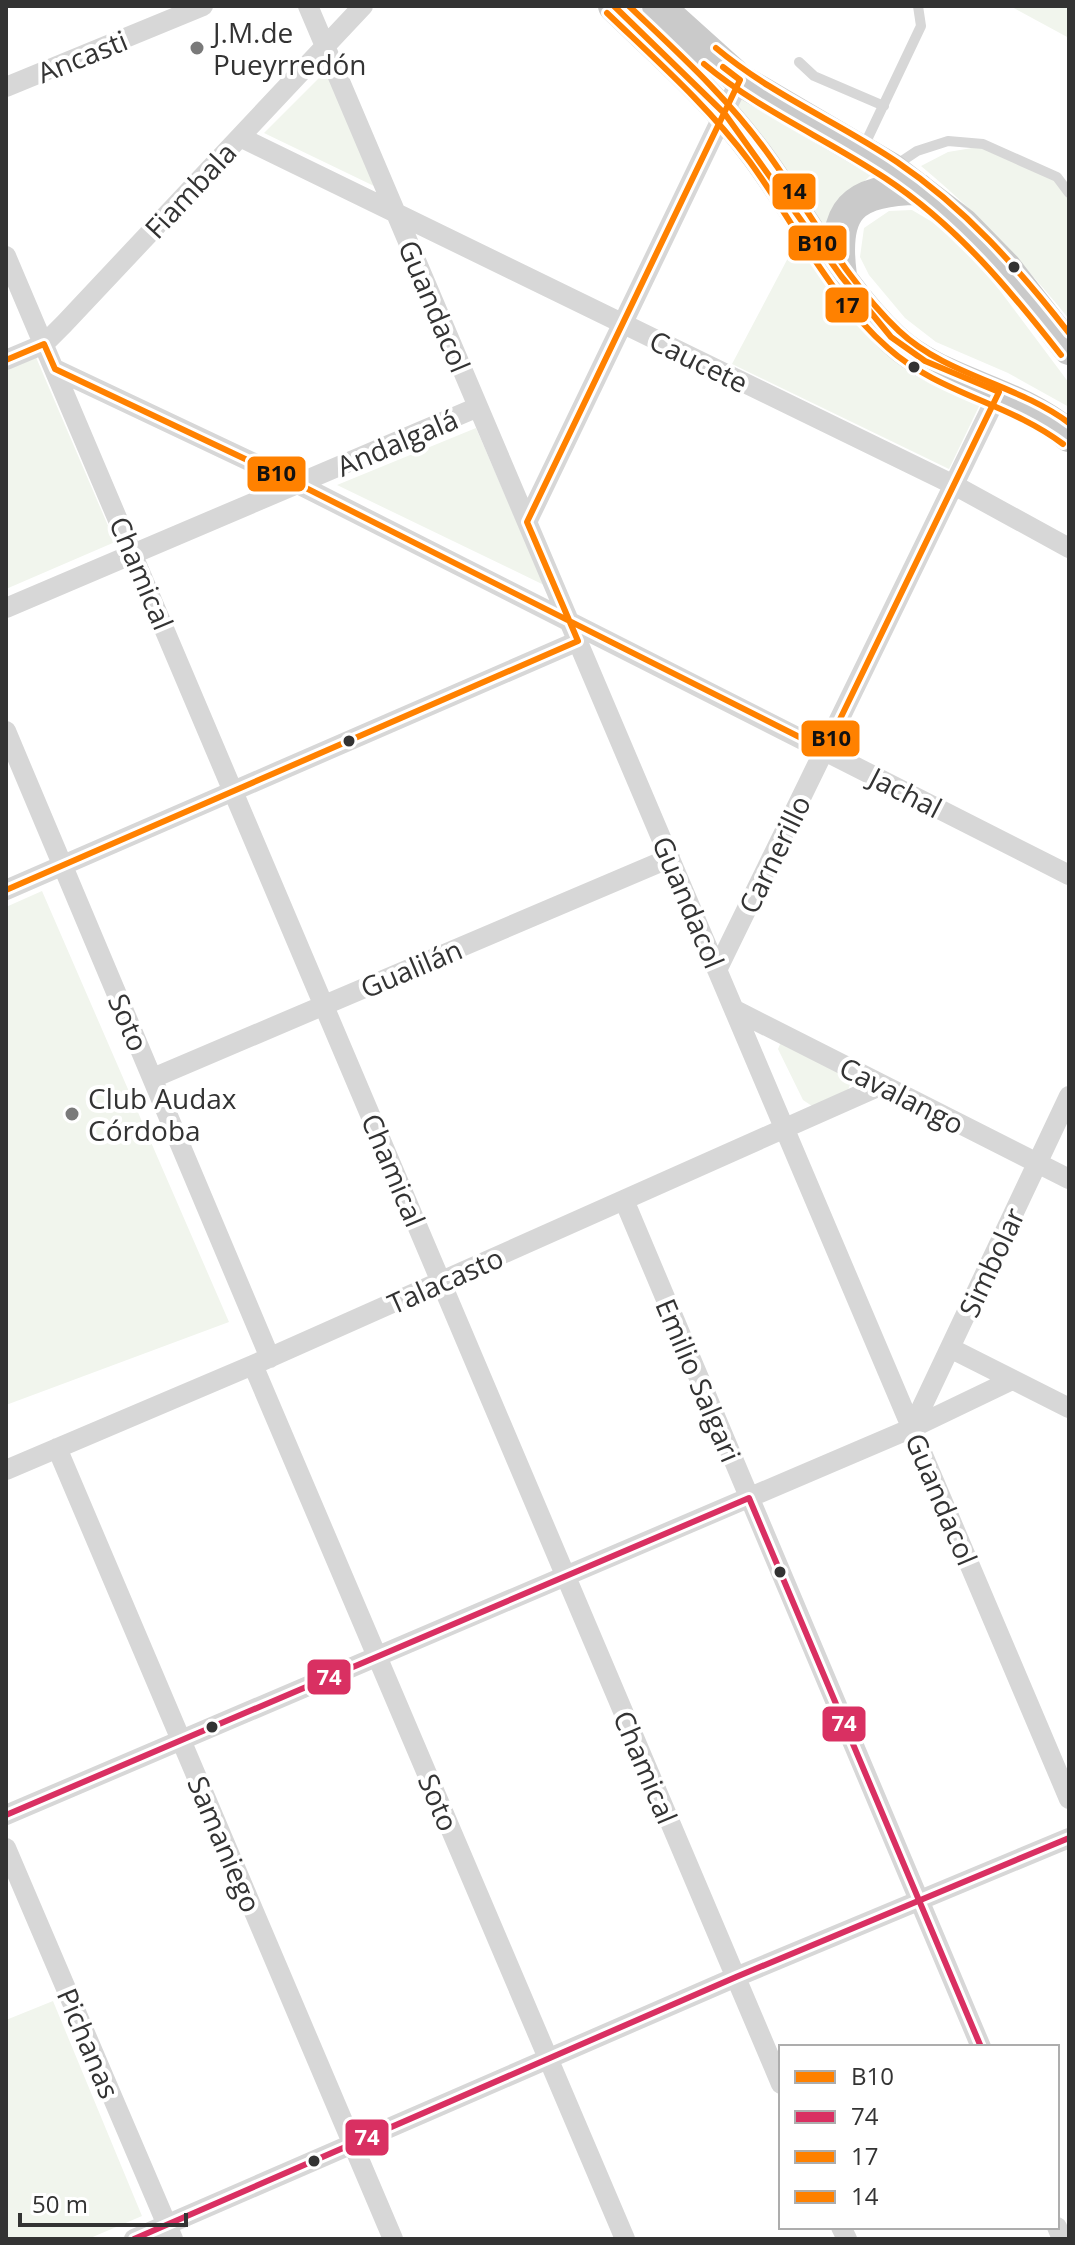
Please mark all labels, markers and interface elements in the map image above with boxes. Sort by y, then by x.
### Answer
place label: J.M.de Pueyrredón [210,13,367,83]
street label: Ancasti [31,21,133,91]
marker: J.M.de Pueyrredón [188,39,206,57]
street label: Fiambala [136,134,244,246]
line badge: 14 [771,172,817,211]
text: 14 [781,175,807,205]
line badge: B10 [787,224,848,262]
text: B10 [797,227,837,257]
street label: Guandacol [390,234,480,378]
unlabelled marker [1006,259,1022,275]
line badge: 17 [824,286,870,324]
text: 17 [834,289,860,319]
street label: Caucete [643,321,755,401]
unlabelled marker [906,359,922,375]
street label: Andalgalá [331,399,463,485]
line badge: B10 [246,455,307,493]
text: B10 [256,457,296,487]
street label: Chamical [101,511,183,635]
line badge: B10 [800,719,861,758]
text: B10 [811,722,851,752]
unlabelled marker [341,733,357,749]
street label: Jachal [861,756,949,826]
street label: Carnerillo [729,789,819,919]
street label: Guandacol [644,830,734,974]
street label: Gualilán [354,930,468,1006]
street label: Soto [100,987,158,1057]
street label: Cavalango [833,1048,971,1142]
place label: Club Audax Córdoba [88,1079,237,1149]
marker: Club Audax Córdoba [63,1105,81,1123]
street label: Chamical [353,1108,435,1232]
street label: Simbolar [949,1201,1033,1323]
street label: Talacasto [381,1238,509,1322]
street label: Emilio Salgari [648,1292,750,1468]
street label: Guandacol [897,1427,987,1571]
unlabelled marker [772,1564,788,1580]
line badge: 74 [306,1658,352,1696]
text: 74 [316,1661,342,1691]
street label: Chamical [605,1705,687,1829]
line badge: 74 [821,1705,867,1743]
text: 74 [831,1707,857,1737]
unlabelled marker [204,1719,220,1735]
street label: Soto [410,1767,468,1837]
street label: Samaniego [179,1770,271,1918]
street label: Pichanas [49,1982,129,2104]
legend [779,2045,1059,2229]
text: B10 [851,2059,894,2092]
text: 74 [851,2099,879,2132]
line badge: 74 [344,2118,390,2157]
text: 74 [354,2121,380,2151]
text: 17 [851,2139,878,2172]
unlabelled marker [306,2153,322,2169]
scale bar [20,2177,186,2227]
text: 14 [851,2179,879,2212]
text: 50 m [32,2187,88,2220]

